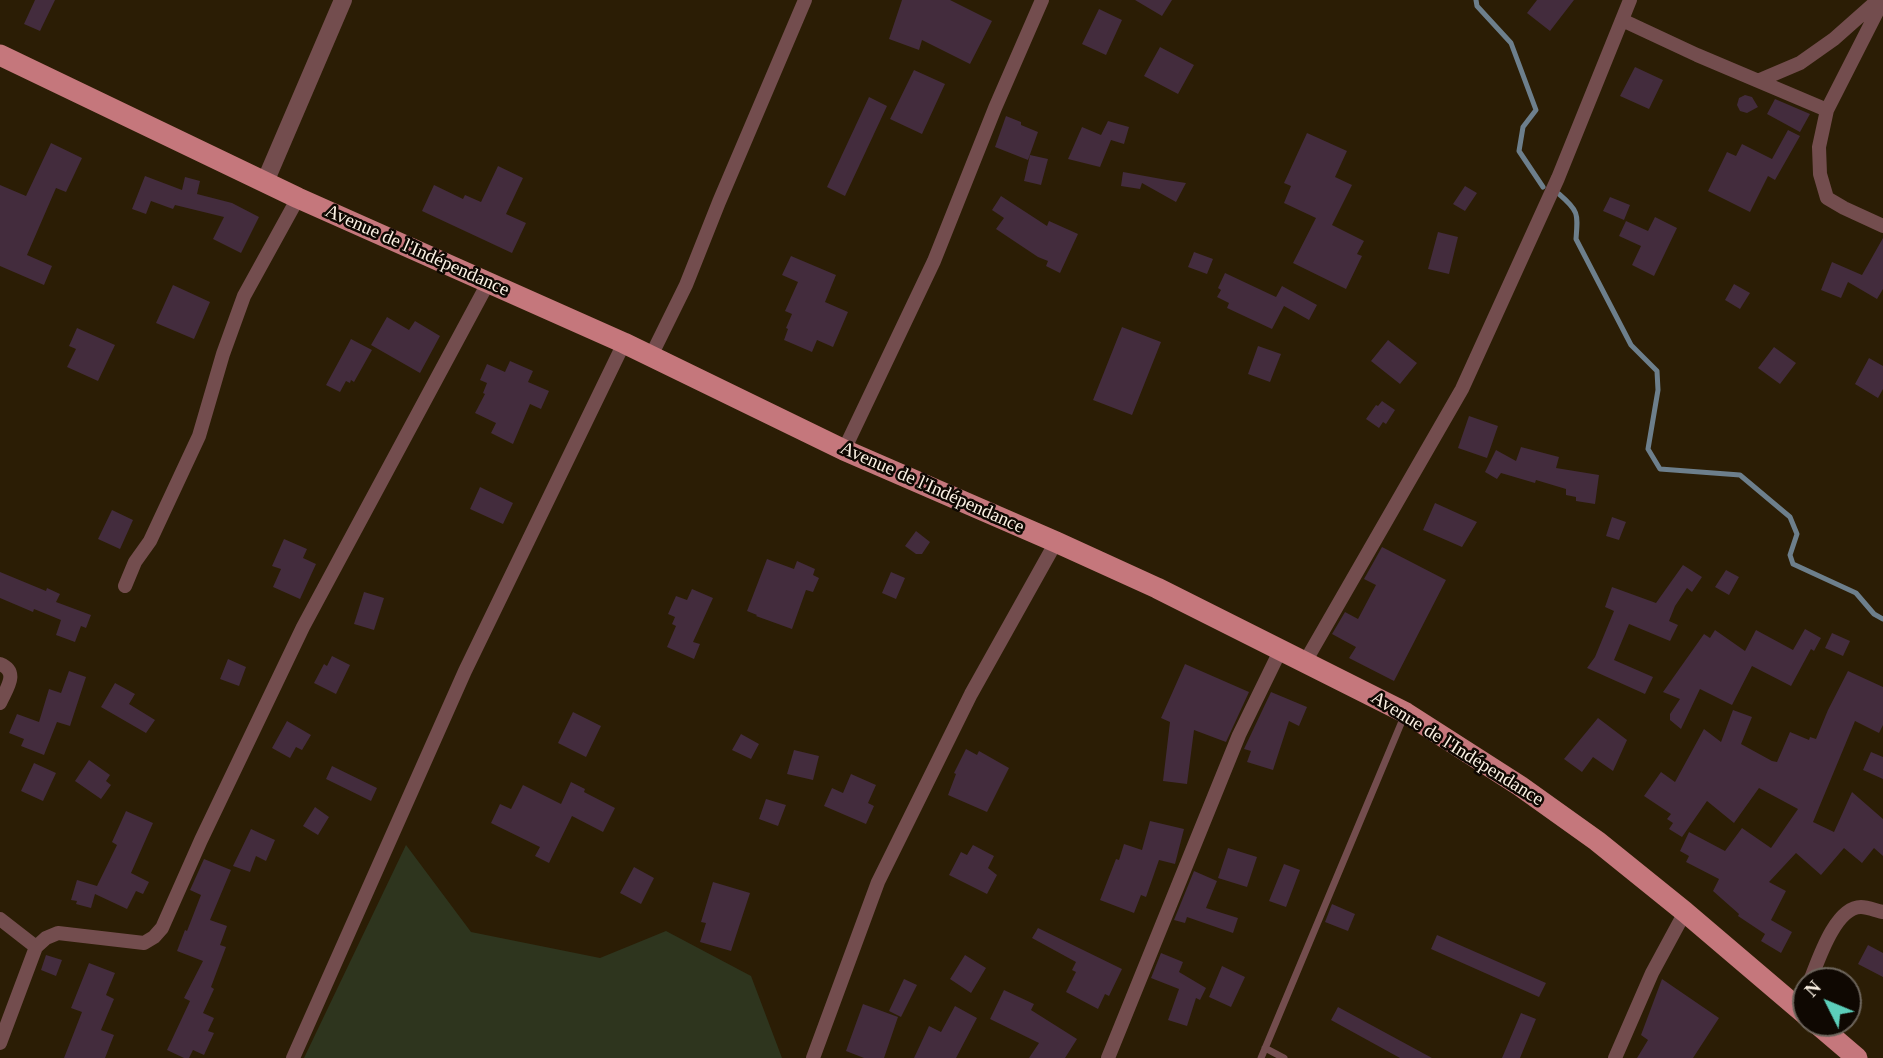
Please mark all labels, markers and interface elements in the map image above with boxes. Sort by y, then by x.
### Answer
street label: Avenue de l'Indépendance [321,200,513,302]
street label: Avenue de l'Indépendance [836,437,1028,539]
street label: Avenue de l'Indépendance [1366,687,1548,811]
north arrow [1792,967,1862,1037]
text: N [1800,977,1825,1001]

